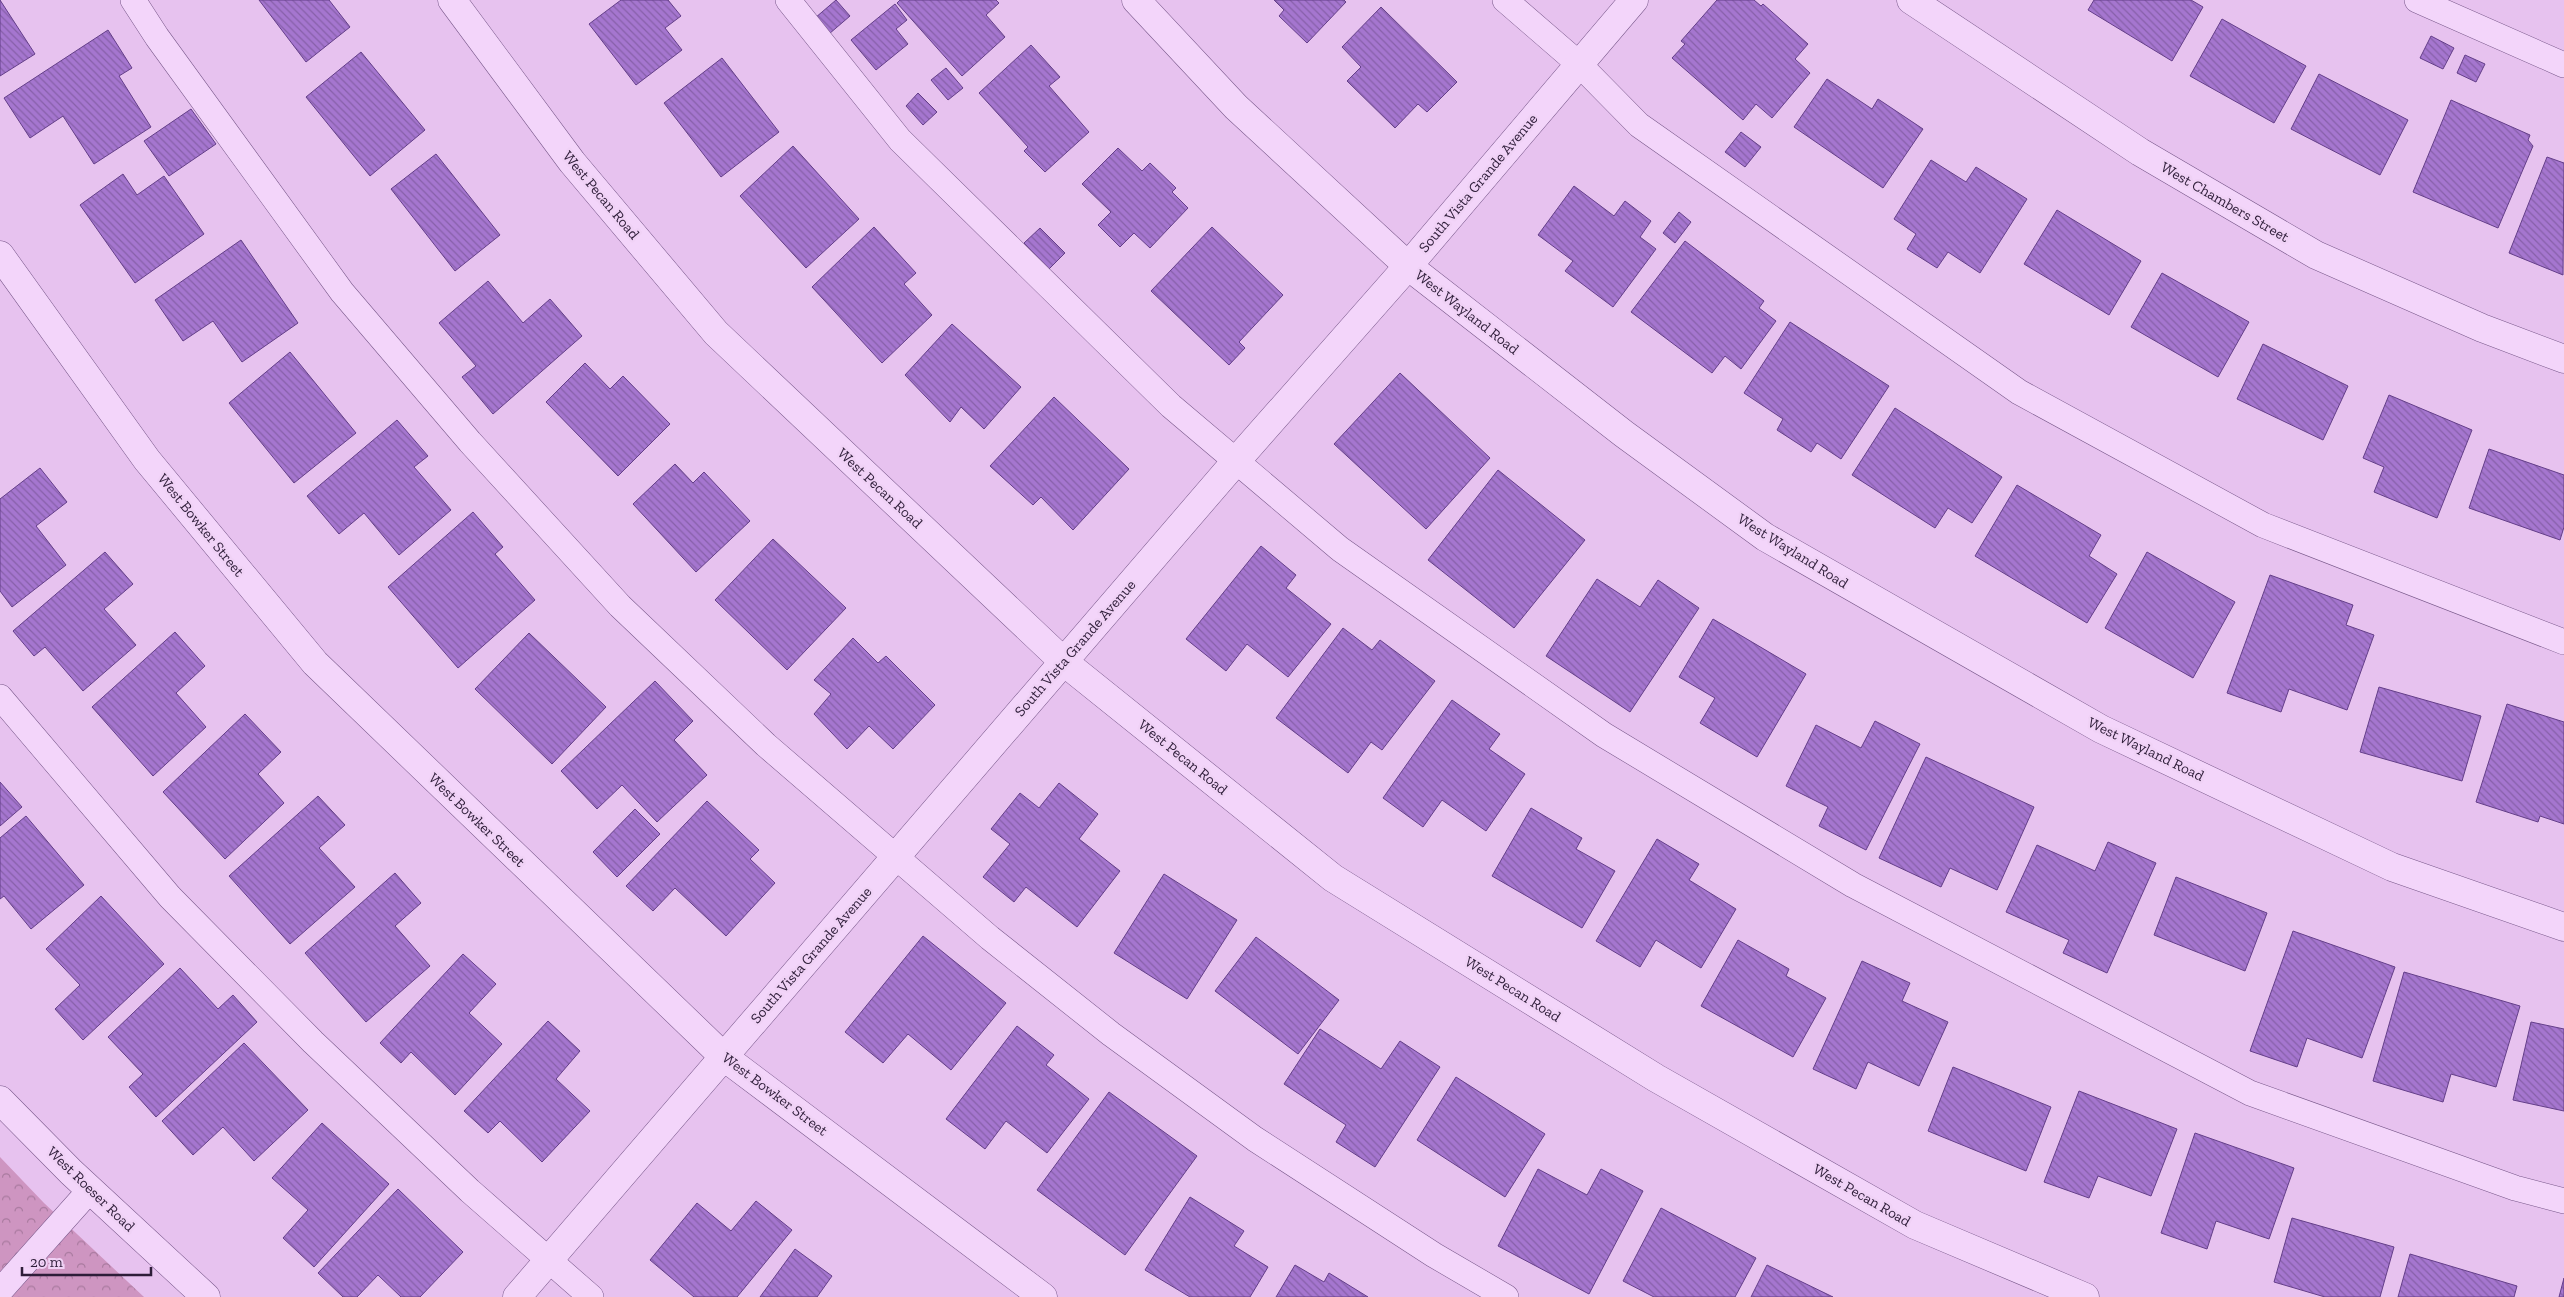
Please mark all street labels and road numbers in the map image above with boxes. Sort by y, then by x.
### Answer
street label: South Vista Grande Avenue [1415,110,1541,256]
street label: West Pecan Road [559,147,644,243]
street label: West Chambers Street [2158,158,2293,246]
street label: West Wayland Road [1411,266,1523,359]
street label: West Pecan Road [834,444,927,532]
street label: West Bowker Street [154,470,248,581]
street label: West Wayland Road [1734,510,1852,593]
street label: South Vista Grande Avenue [1011,576,1139,720]
street label: West Wayland Road [2085,713,2208,785]
street label: West Pecan Road [1135,715,1232,799]
street label: West Bowker Street [425,769,529,871]
street label: South Vista Grande Avenue [747,883,875,1027]
street label: West Pecan Road [1462,952,1565,1026]
street label: West Bowker Street [719,1048,832,1140]
street label: West Roeser Road [43,1143,139,1236]
street label: West Pecan Road [1810,1160,1915,1231]

